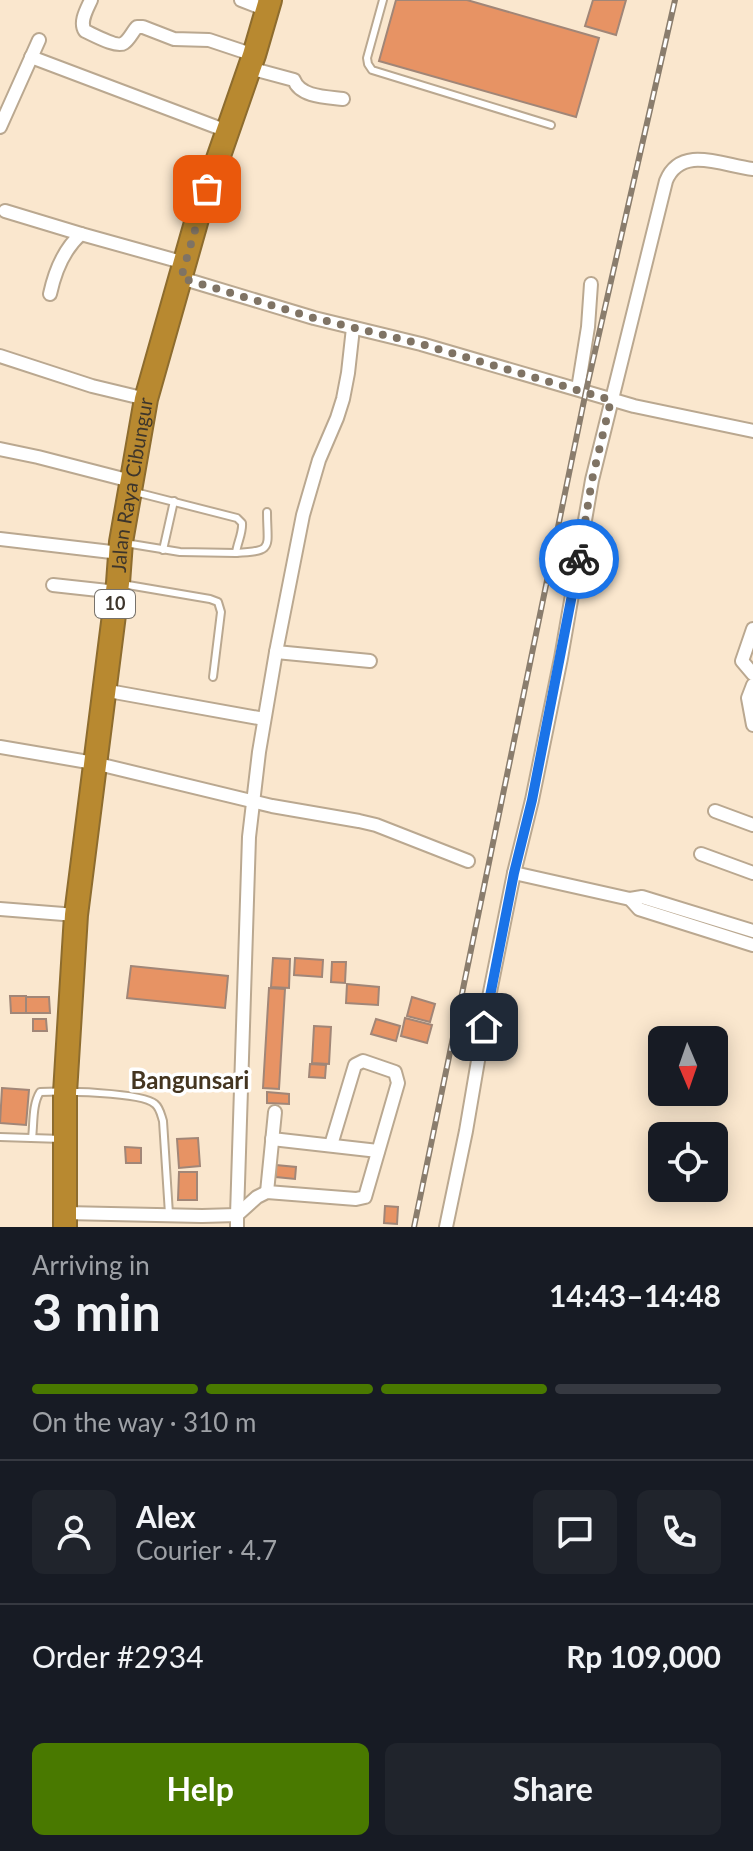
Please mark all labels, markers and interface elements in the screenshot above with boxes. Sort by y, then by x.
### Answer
pin [173,155,241,223]
icon: bag [185,167,229,211]
street label: Jalan Raya Cibungur [106,395,157,573]
courier [539,519,619,599]
icon: bike [557,537,601,581]
road number: 10 [95,590,135,618]
pin [450,993,518,1061]
icon: home [462,1005,506,1049]
north arrow [648,1026,728,1106]
map controls [648,1026,728,1202]
district label: Bangunsari [131,1065,249,1094]
button: locate [648,1122,728,1202]
text: Arriving in [32,1249,150,1281]
text: 14:43–14:48 [549,1277,721,1313]
text: 3 min [32,1280,161,1342]
text: On the way · 310 m [32,1406,256,1438]
button: person [32,1490,116,1574]
button: chat [533,1490,617,1574]
button: phone [637,1490,721,1574]
text: Alex [136,1498,196,1534]
text: Courier · 4.7 [136,1534,277,1566]
text: Order #2934 [32,1638,204,1674]
text: Rp 109,000 [566,1638,721,1674]
button: Help [32,1743,369,1835]
button: Share [385,1743,721,1835]

